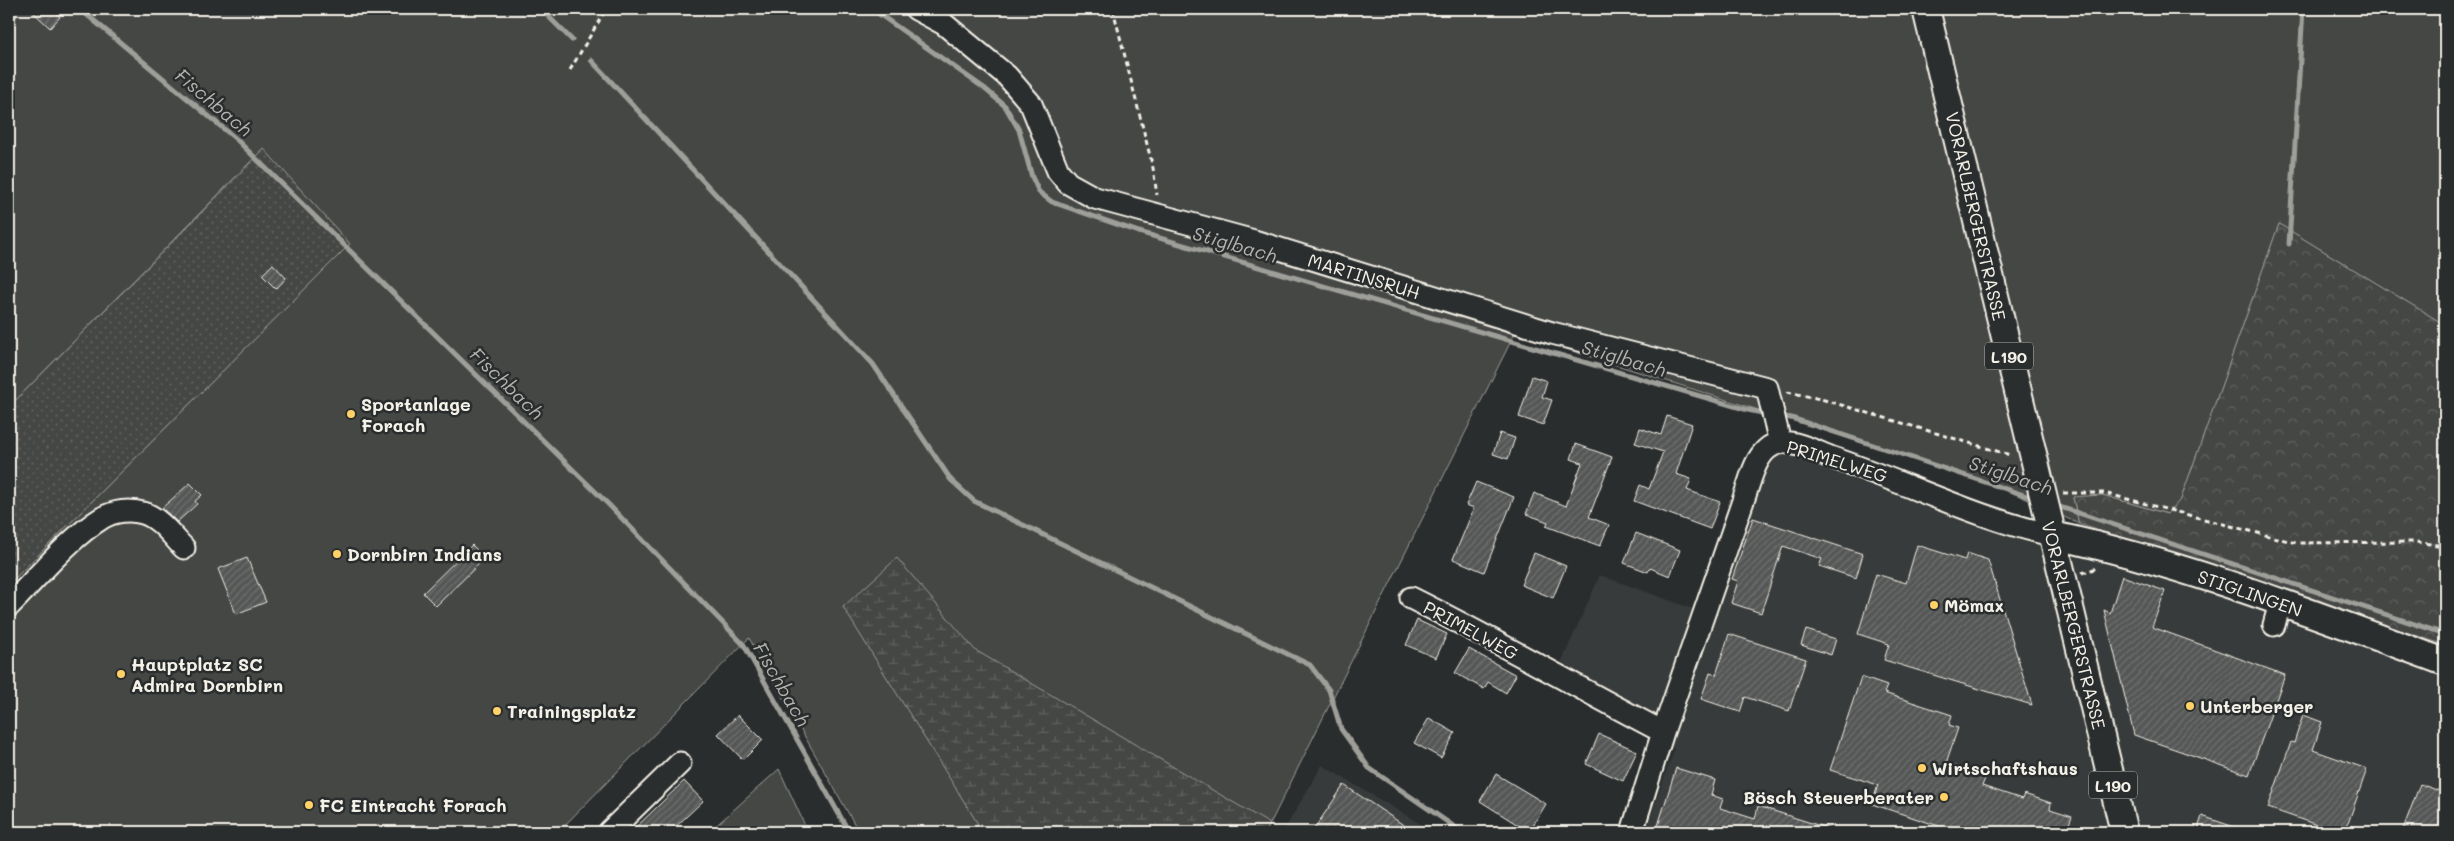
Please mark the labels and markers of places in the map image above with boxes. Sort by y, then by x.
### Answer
place label: Sportanlage Forach [361,392,471,437]
marker: Sportanlage Forach [345,408,357,420]
place label: Dornbirn Indians [347,542,502,566]
marker: Dornbirn Indians [331,548,343,560]
place label: Mömax [1944,593,2004,617]
marker: Mömax [1928,599,1940,611]
place label: Hauptplatz SC Admira Dornbirn [131,652,283,697]
marker: Hauptplatz SC Admira Dornbirn [115,668,127,680]
place label: Unterberger [2200,694,2314,718]
place label: Trainingsplatz [507,699,636,723]
marker: Unterberger [2184,700,2196,712]
marker: Trainingsplatz [491,705,503,717]
place label: Wirtschaftshaus [1932,756,2078,780]
marker: Wirtschaftshaus [1916,762,1928,774]
place label: Bösch Steuerberater [1743,785,1934,809]
marker: Bösch Steuerberater [1938,791,1950,803]
place label: FC Eintracht Forach [319,793,507,817]
marker: FC Eintracht Forach [303,799,315,811]

